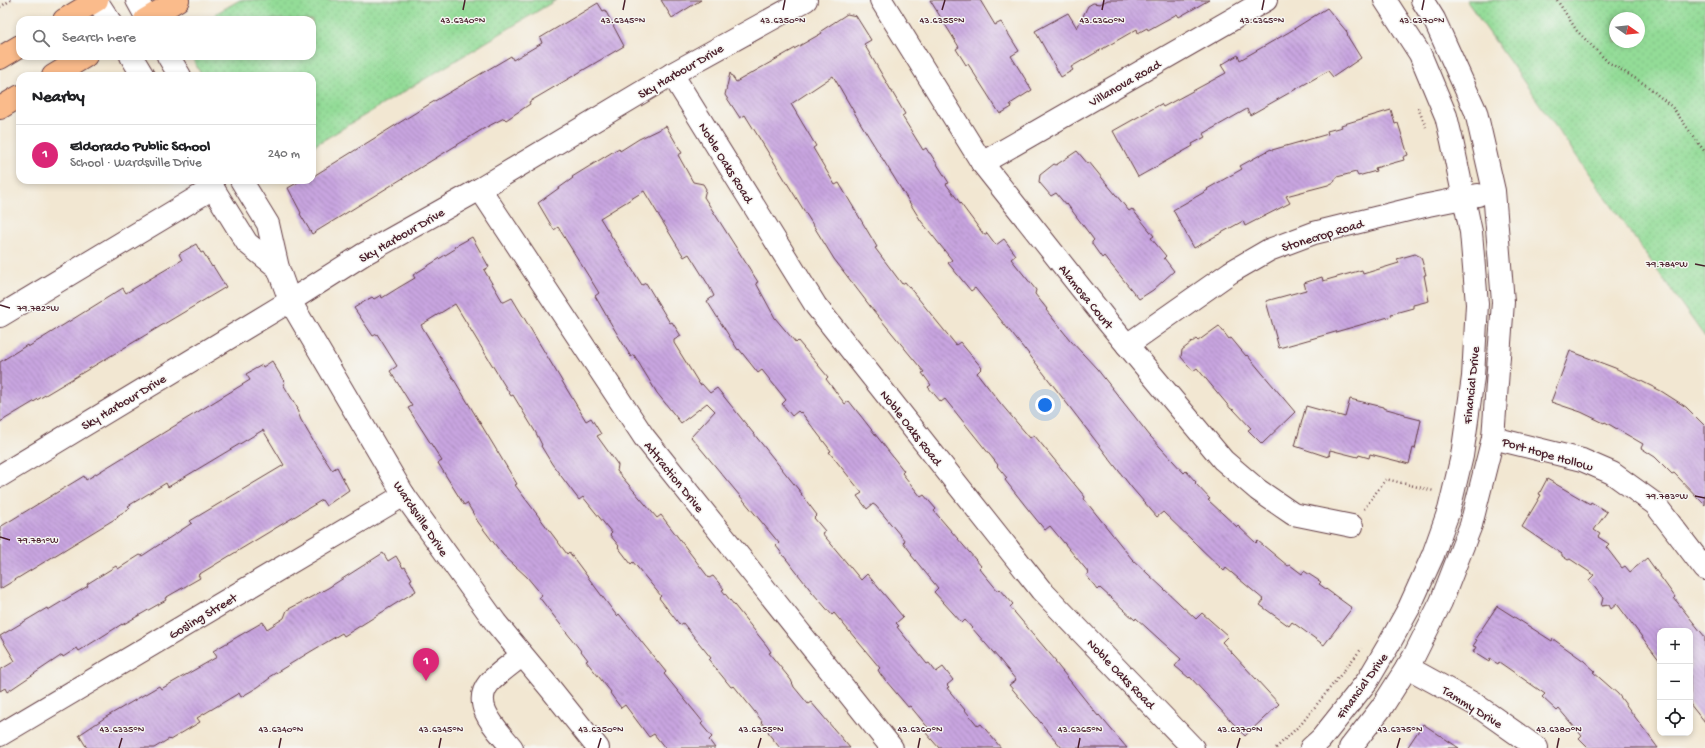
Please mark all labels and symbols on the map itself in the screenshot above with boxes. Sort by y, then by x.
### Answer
north arrow [1609,12,1645,48]
text: 43.6340°N [441,15,486,27]
text: 43.6345°N [601,15,646,27]
text: 43.6350°N [760,15,806,27]
text: 43.6355°N [920,15,965,27]
text: 43.6360°N [1079,15,1125,27]
text: 43.6365°N [1240,15,1285,27]
text: 43.6370°N [1399,15,1445,27]
street label: Sky Harbour Drive [636,41,727,103]
street label: Villanova Road [1086,57,1165,111]
street label: Noble Oaks Road [694,120,756,207]
street label: Sky Harbour Drive [357,205,448,267]
street label: Stonecrop Road [1280,216,1367,256]
text: 79.784°W [1645,259,1688,271]
street label: Alamosa Court [1054,262,1117,334]
text: 79.782°W [16,303,59,315]
street label: Financial Drive [1461,346,1484,426]
street label: Sky Harbour Drive [79,372,170,434]
street label: Noble Oaks Road [876,388,945,470]
your location [1035,395,1055,415]
street label: Port Hope Hollow [1499,435,1595,476]
street label: Attraction Drive [640,439,706,516]
street label: Wardsville Drive [389,479,451,560]
text: 79.783°W [1645,491,1689,503]
text: 79.781°W [16,535,59,547]
street label: Gosling Street [167,590,241,643]
street label: Noble Oaks Road [1083,636,1158,714]
pin: 1 [413,648,439,681]
street label: Financial Drive [1334,650,1392,723]
street label: Tammy Drive [1438,683,1505,733]
text: 43.6335°N [100,724,145,736]
text: 43.6340°N [259,724,304,736]
text: 43.6345°N [419,724,464,736]
text: 43.6350°N [578,724,624,736]
text: 43.6355°N [739,724,784,736]
text: 43.6360°N [897,724,943,736]
text: 43.6365°N [1058,724,1103,736]
text: 43.6370°N [1217,724,1263,736]
text: 43.6375°N [1378,724,1423,736]
text: 43.6380°N [1536,724,1582,736]

